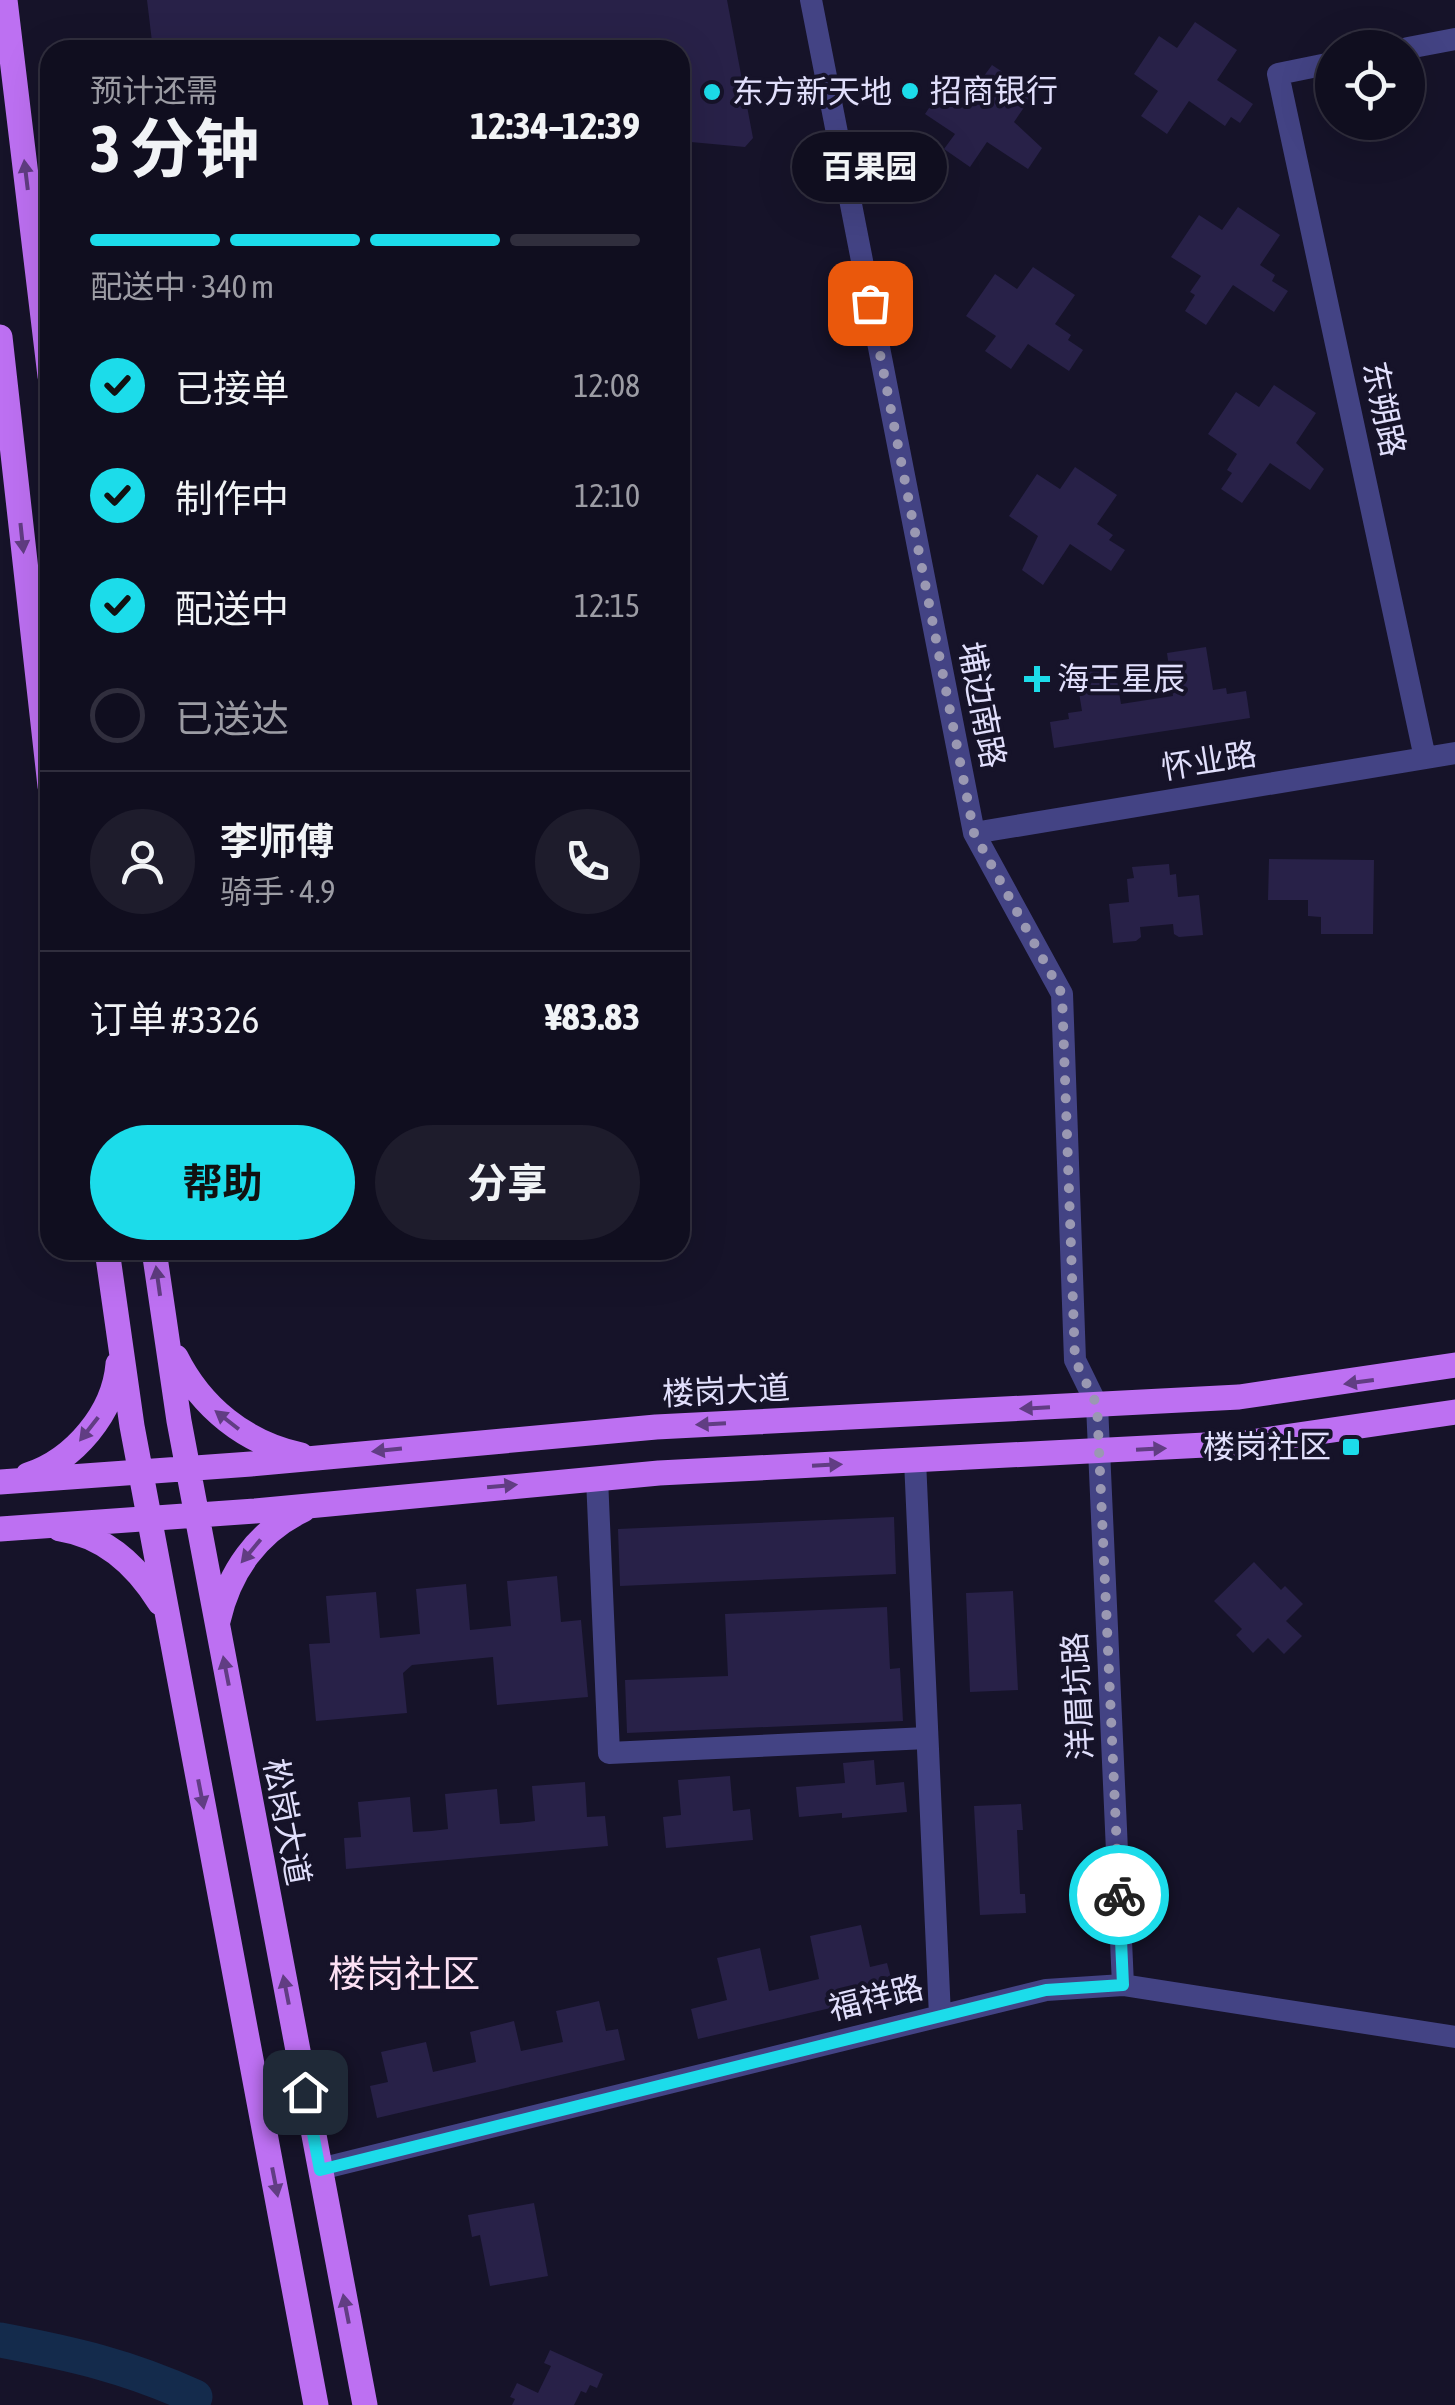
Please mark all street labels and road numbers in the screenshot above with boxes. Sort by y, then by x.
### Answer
street label: 东朔路 [1356,358,1413,460]
street label: 埔边南路 [952,639,1013,771]
street label: 怀业路 [1159,735,1259,786]
street label: 楼岗大道 [661,1369,791,1412]
street label: 洋眉坑路 [1056,1631,1099,1761]
street label: 松岗大道 [257,1756,318,1888]
street label: 福祥路 [825,1968,927,2027]

